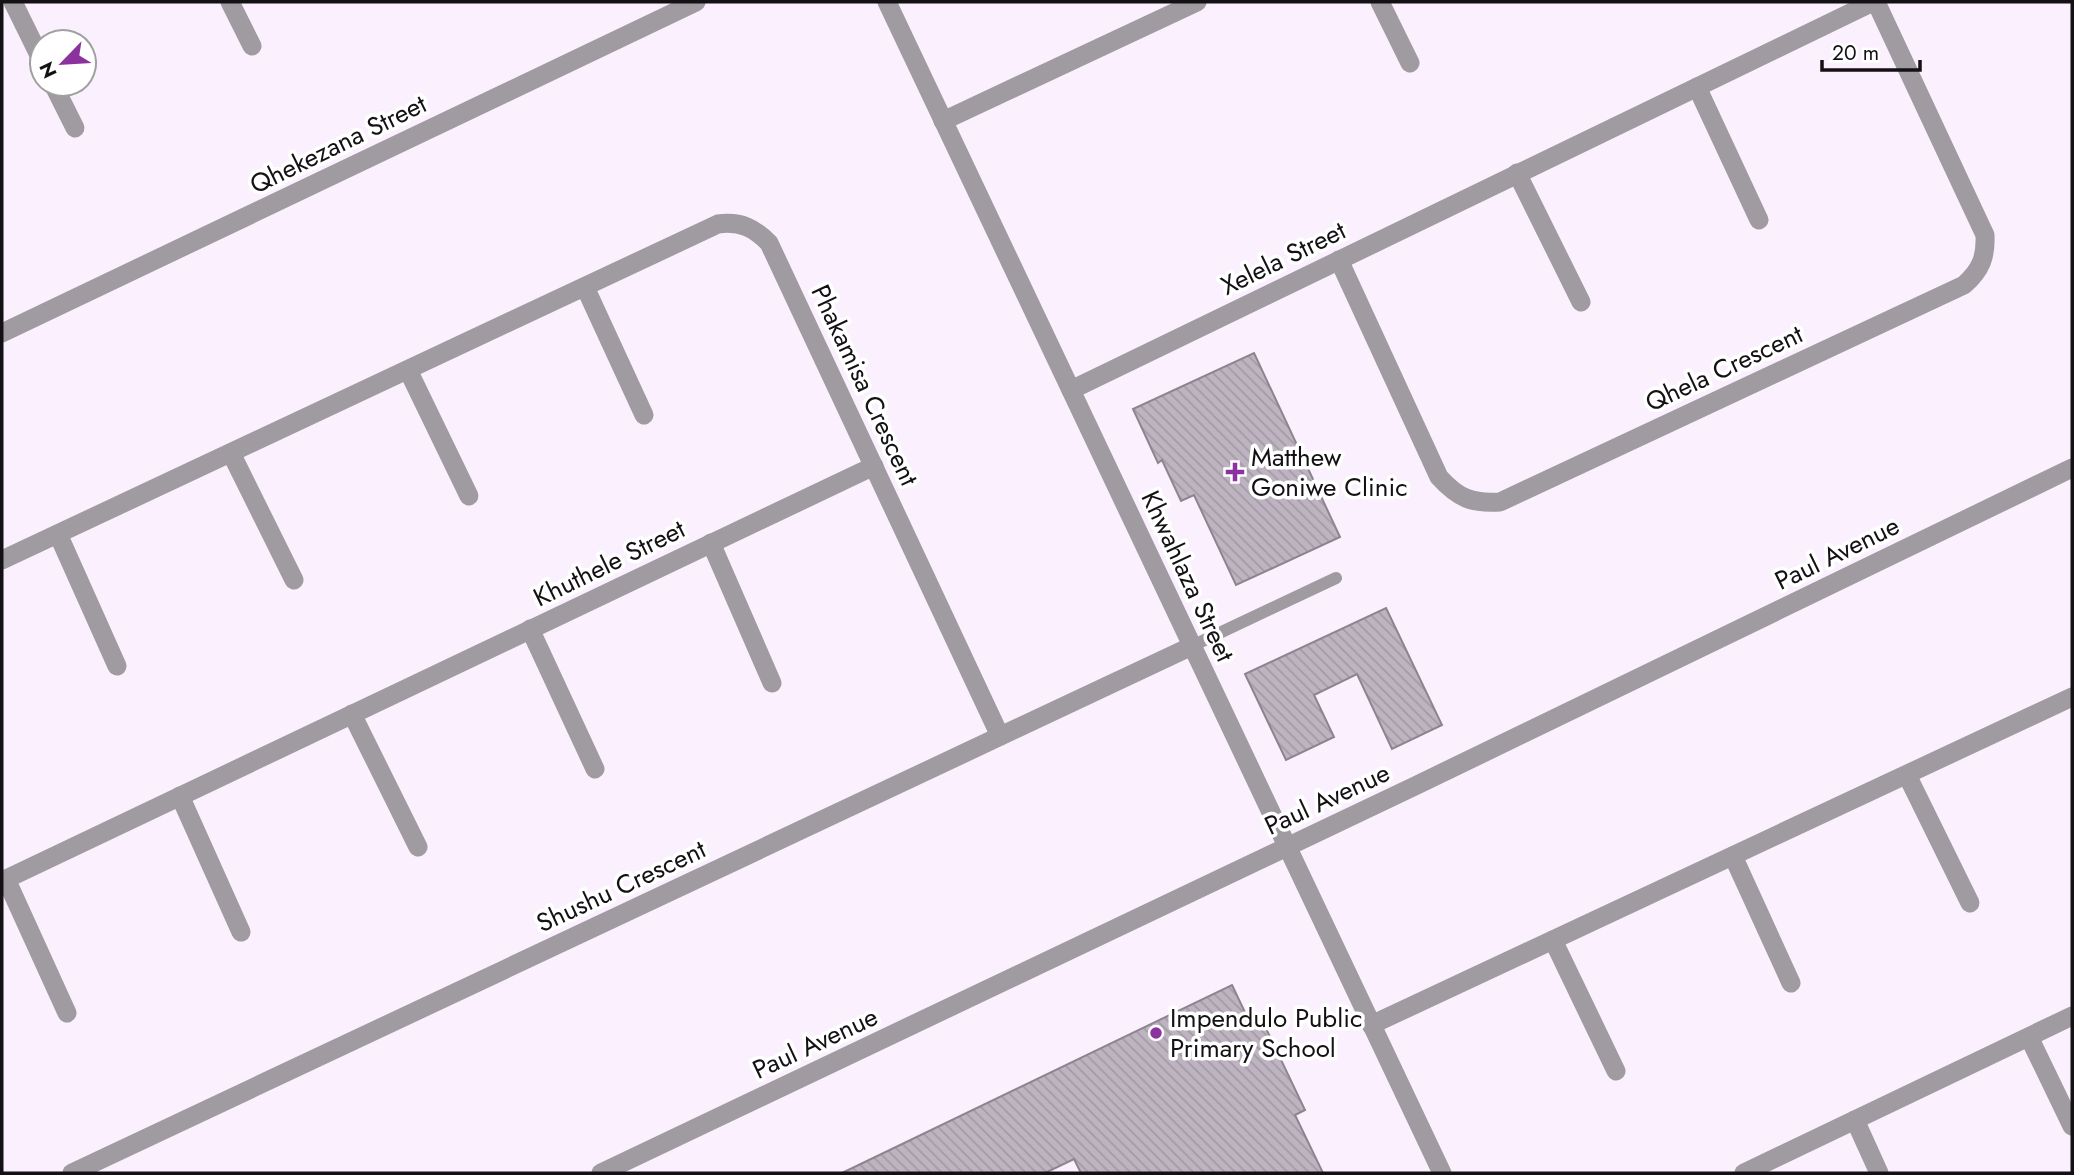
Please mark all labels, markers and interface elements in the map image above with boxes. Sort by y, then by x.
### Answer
north arrow [28,28,98,98]
scale bar [1822,28,1920,72]
text: 20 m [1832,38,1879,68]
text: N [33,57,63,83]
street label: Qhekezana Street [243,84,433,203]
street label: Xelela Street [1214,211,1353,305]
street label: Phakamisa Crescent [802,278,929,493]
street label: Qhela Crescent [1639,315,1810,421]
place label: Matthew Goniwe Clinic [1251,438,1408,506]
marker: Matthew Goniwe Clinic [1225,462,1245,482]
street label: Khwahlaza Street [1132,484,1245,668]
street label: Paul Avenue [1768,506,1906,600]
street label: Khuthele Street [527,510,692,616]
street label: Paul Avenue [1258,753,1396,845]
street label: Shushu Crescent [530,830,713,942]
street label: Paul Avenue [746,997,884,1089]
place label: Impendulo Public Primary School [1170,999,1362,1067]
marker: Impendulo Public Primary School [1148,1025,1164,1041]

